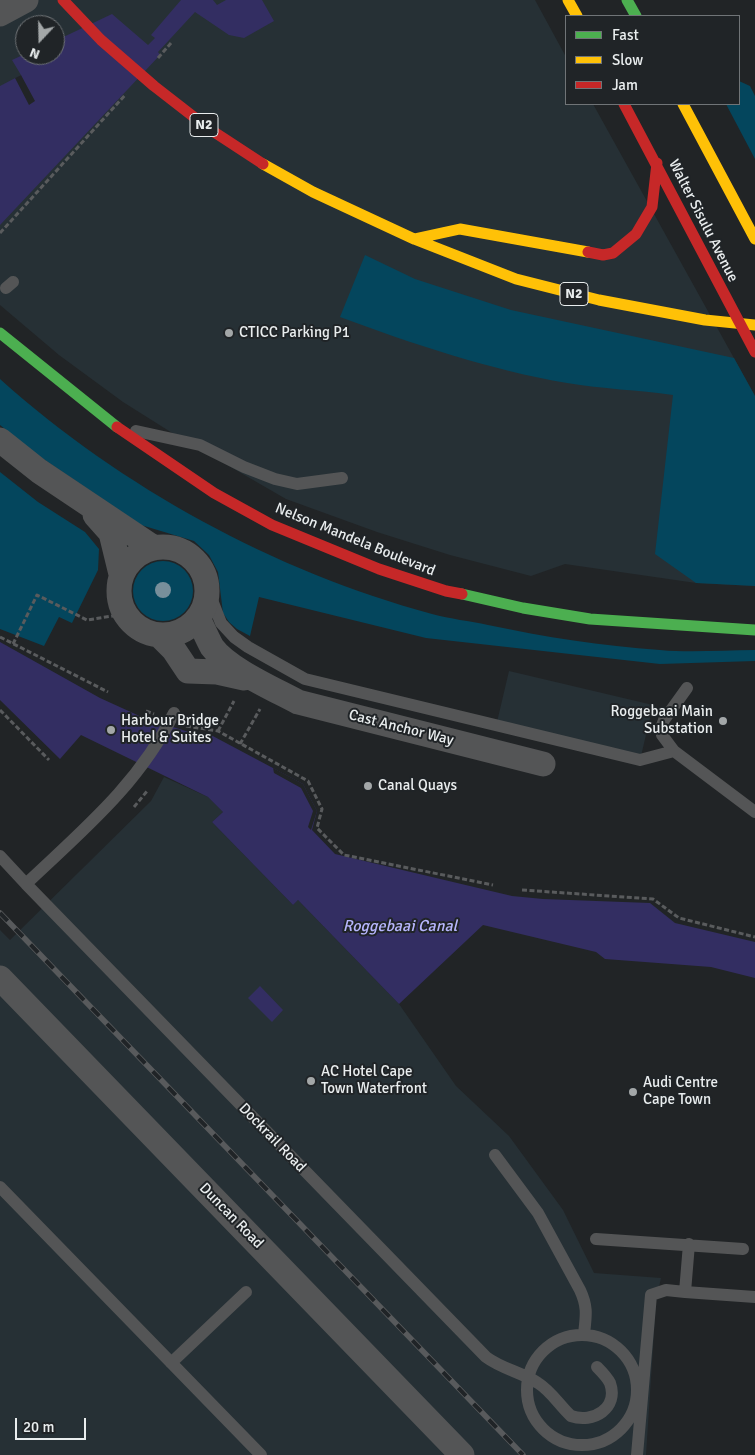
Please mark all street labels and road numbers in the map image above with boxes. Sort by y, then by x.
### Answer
road number: N2 [190,114,218,136]
street label: Walter Sisulu Avenue [664,157,742,285]
road number: N2 [560,282,588,306]
street label: Nelson Mandela Boulevard [272,500,438,580]
street label: Cast Anchor Way [347,706,455,750]
street label: Dockrail Road [235,1100,309,1176]
street label: Duncan Road [195,1179,267,1253]

